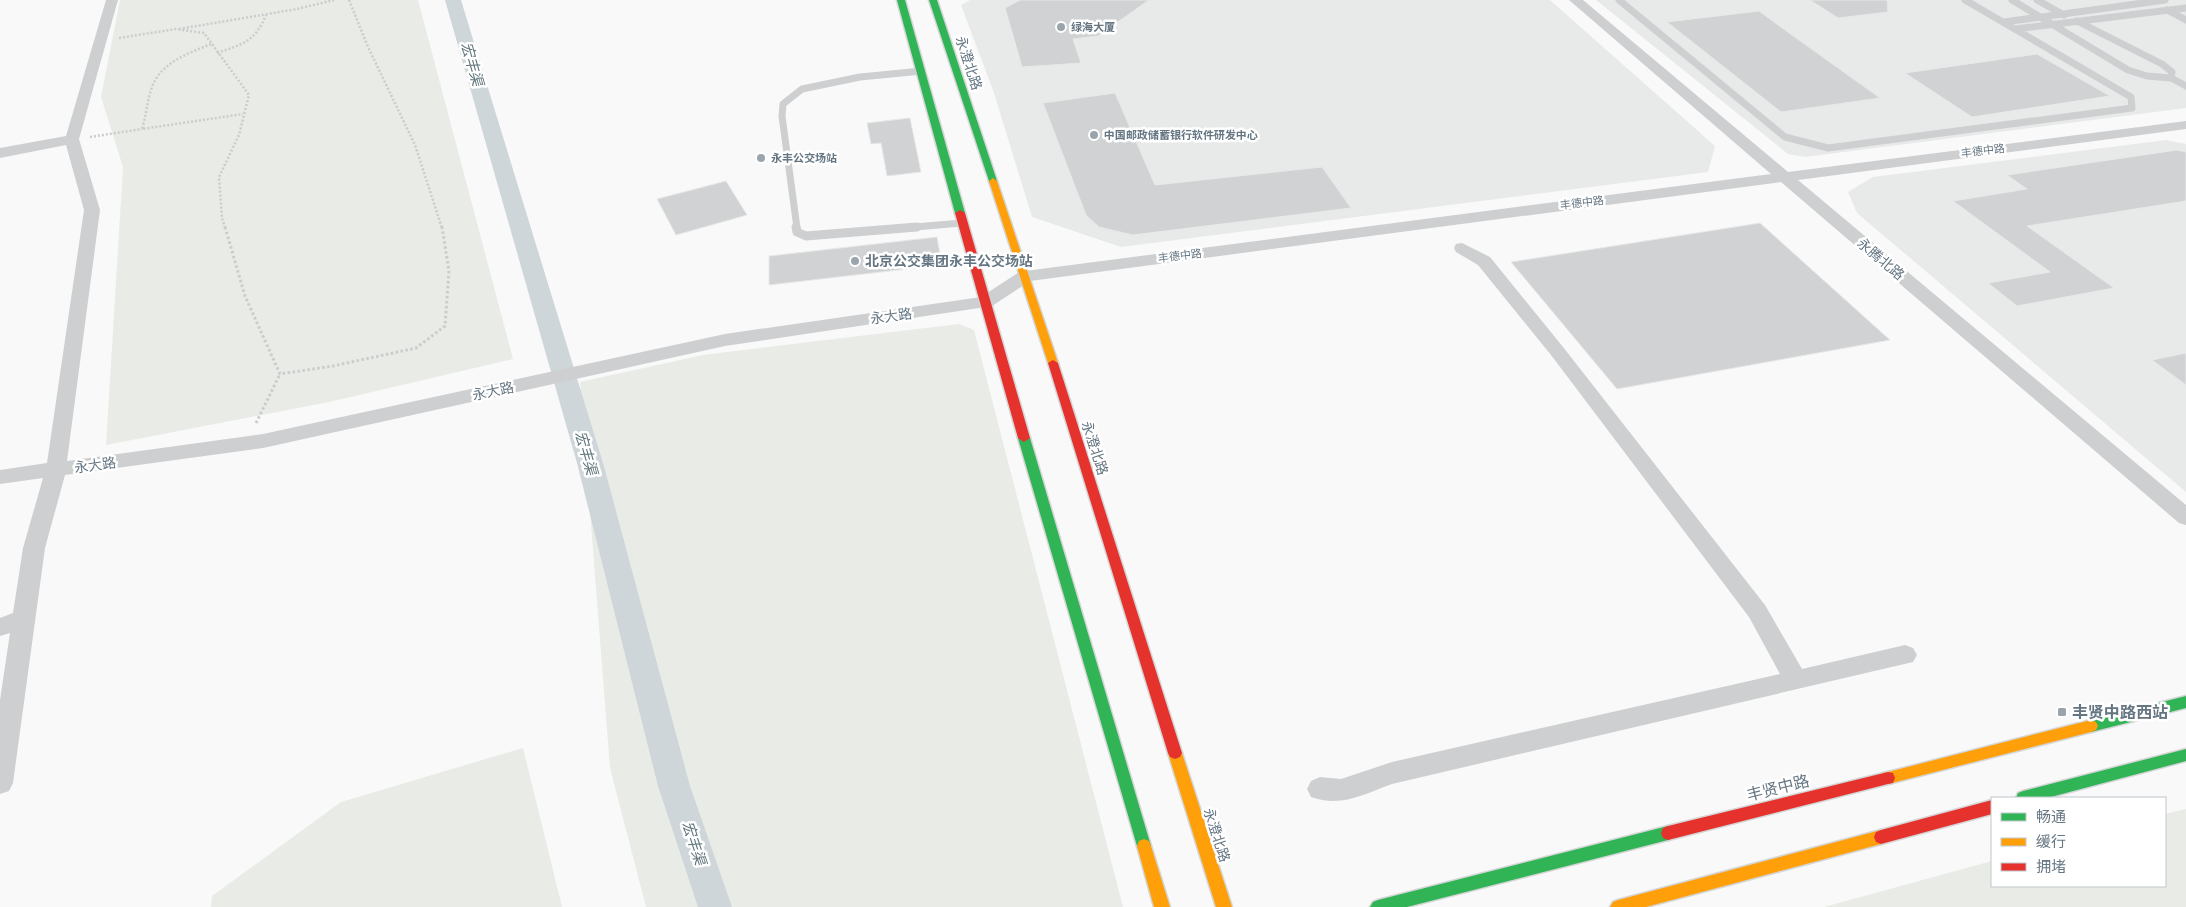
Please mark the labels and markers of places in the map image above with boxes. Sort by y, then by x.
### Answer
marker: 绿海大厦 [1055,21,1067,33]
place label: 绿海大厦 [1071,21,1115,34]
marker: 中国邮政储蓄银行软件研发中心 [1088,129,1100,141]
place label: 中国邮政储蓄银行软件研发中心 [1104,129,1258,142]
marker: 永丰公交场站 [755,152,767,164]
place label: 永丰公交场站 [771,152,837,165]
place label: 北京公交集团永丰公交场站 [865,253,1033,269]
marker: 北京公交集团永丰公交场站 [849,255,861,267]
place label: 丰贤中路西站 [2072,703,2168,722]
marker: 丰贤中路西站 [2056,706,2068,718]

